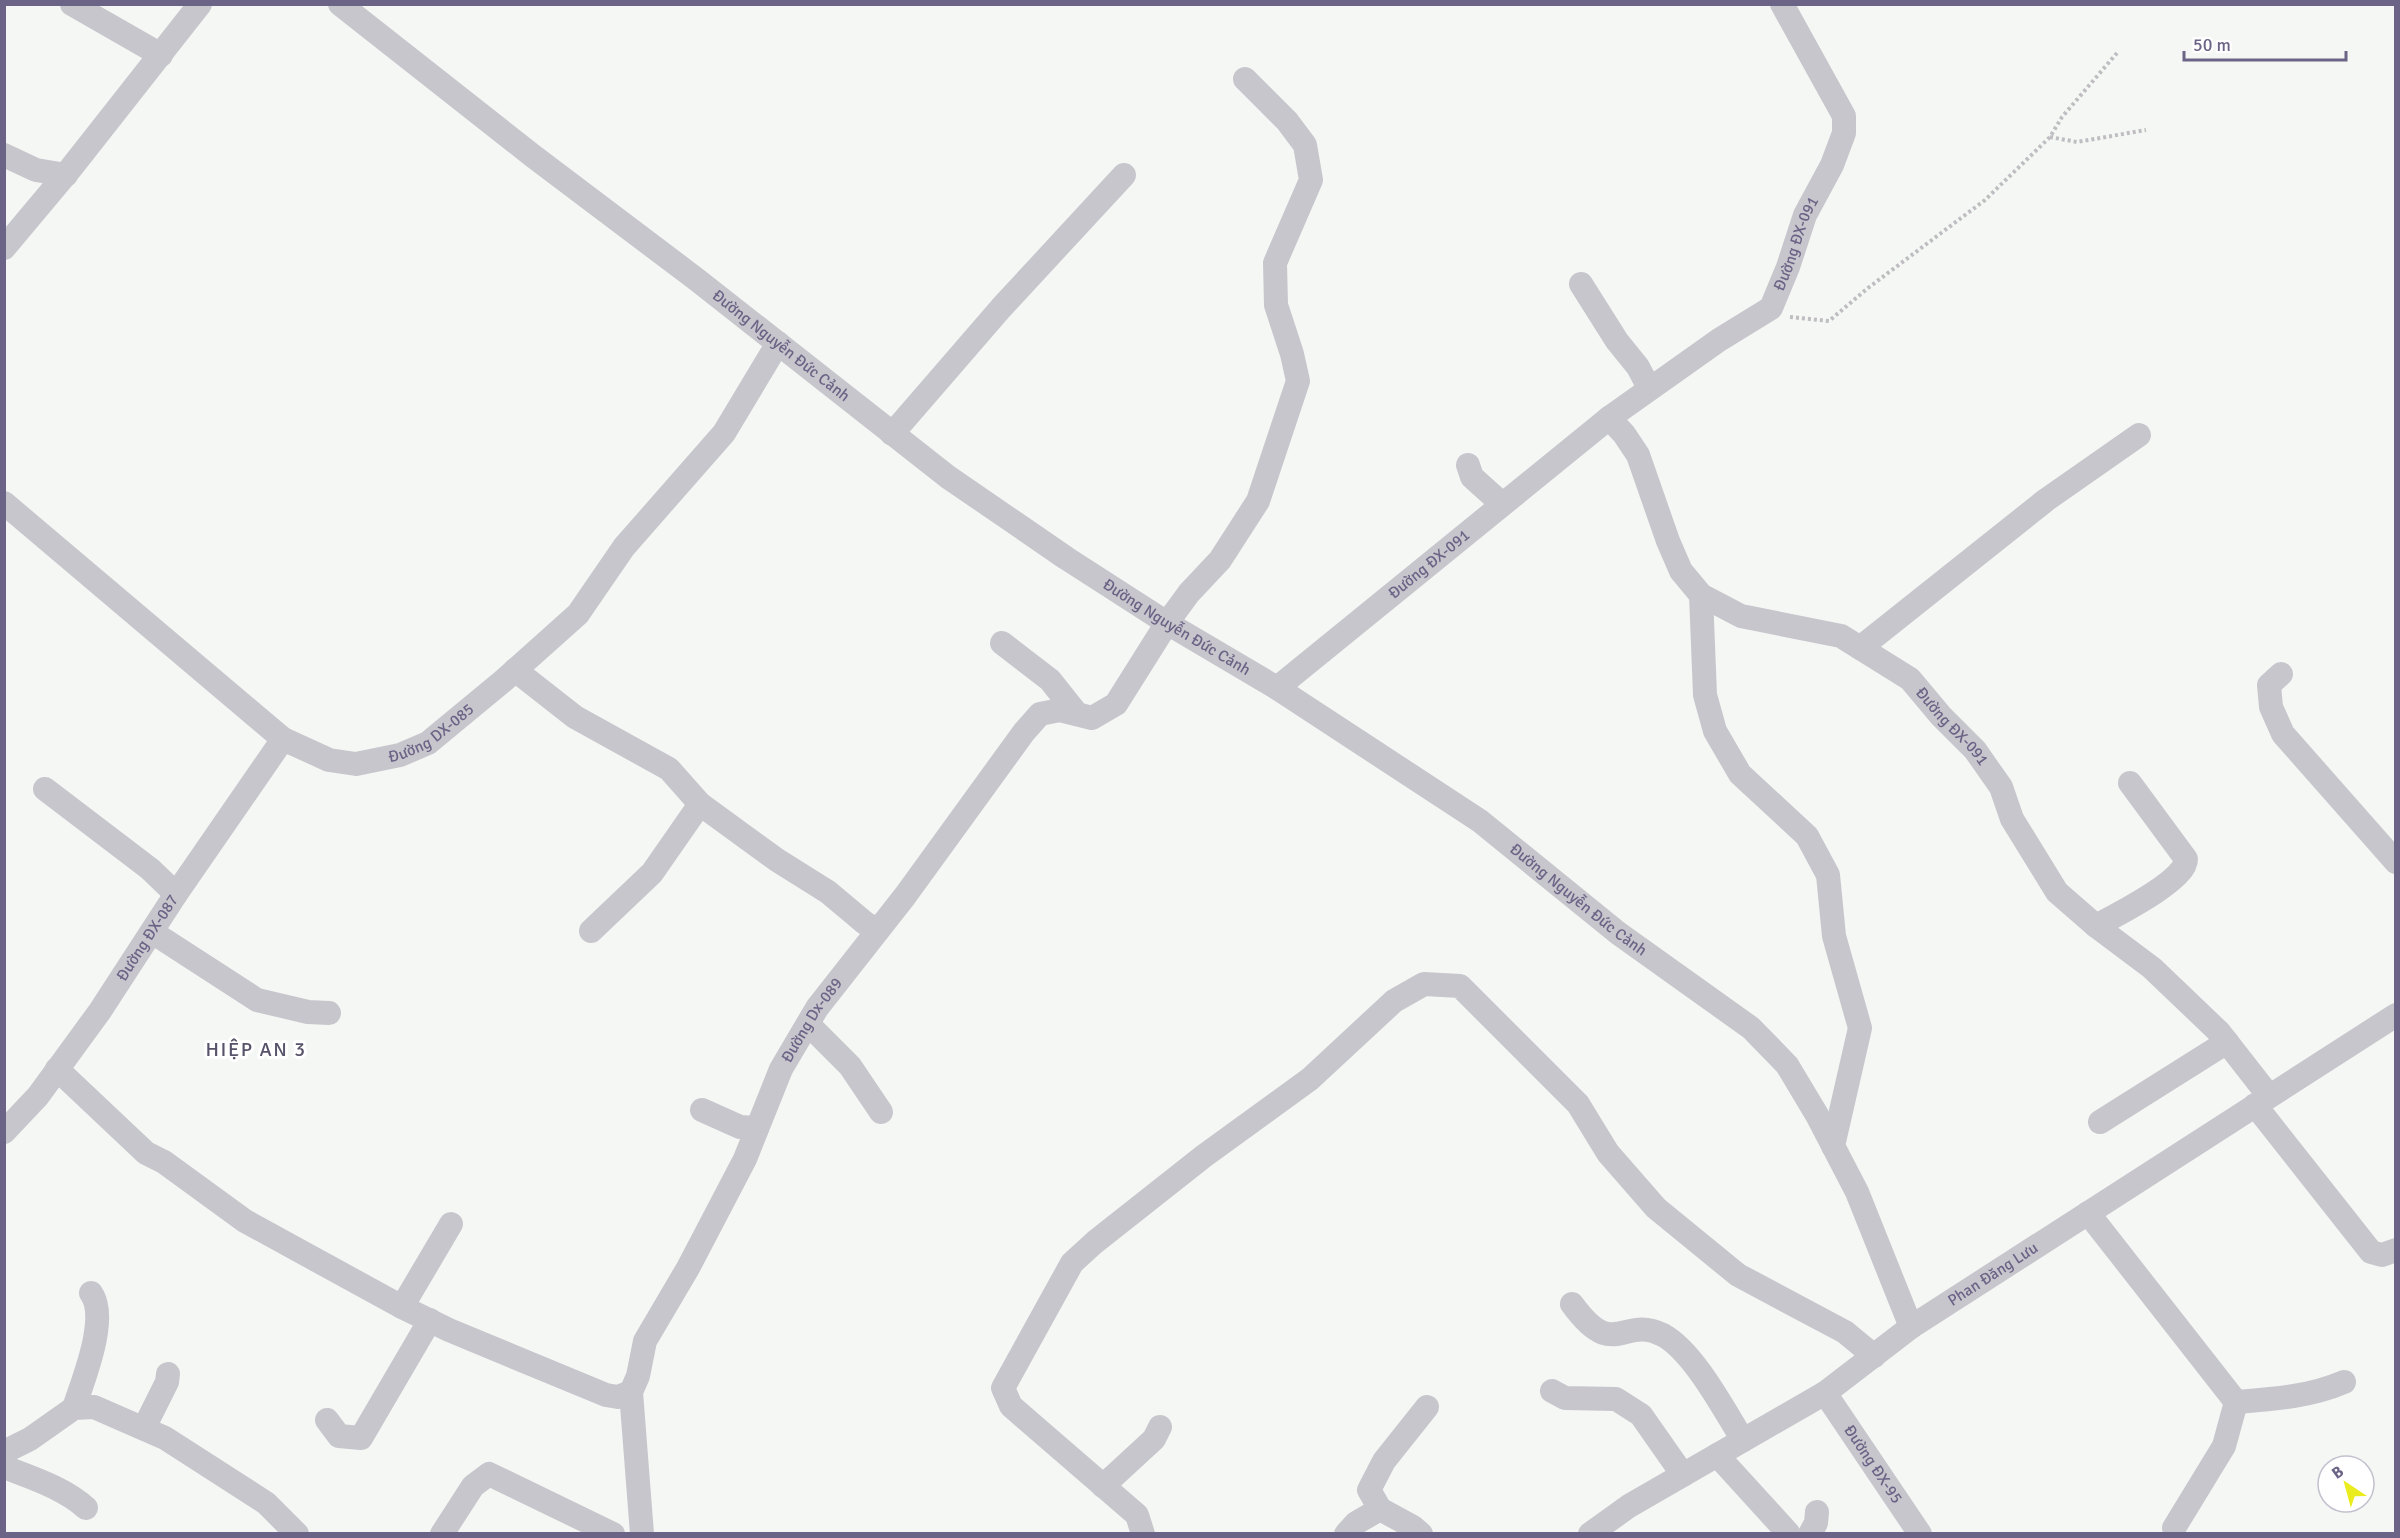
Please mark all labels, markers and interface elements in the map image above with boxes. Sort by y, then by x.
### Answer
scale bar [2184,24,2346,62]
text: 50 m [2193,34,2231,56]
street label: Đường ĐX-091 [1769,193,1823,294]
street label: Đường Nguyễn Đức Cảnh [708,285,854,406]
street label: Đường ĐX-091 [1384,525,1474,603]
street label: Đường Nguyễn Đức Cảnh [1099,574,1254,680]
street label: Đường ĐX-091 [1911,683,1993,769]
street label: Đường DX-085 [387,699,478,767]
street label: Đường Nguyễn Đức Cảnh [1506,839,1651,960]
street label: Đường ĐX-087 [112,891,183,985]
street label: Đường Dx-089 [777,974,847,1066]
district label: HIỆP AN 3 [206,1037,306,1062]
street label: Phan Đăng Lưu [1944,1238,2042,1311]
street label: Đường ĐX-95 [1839,1421,1907,1508]
north arrow [2316,1454,2376,1514]
text: B [2328,1462,2348,1484]

